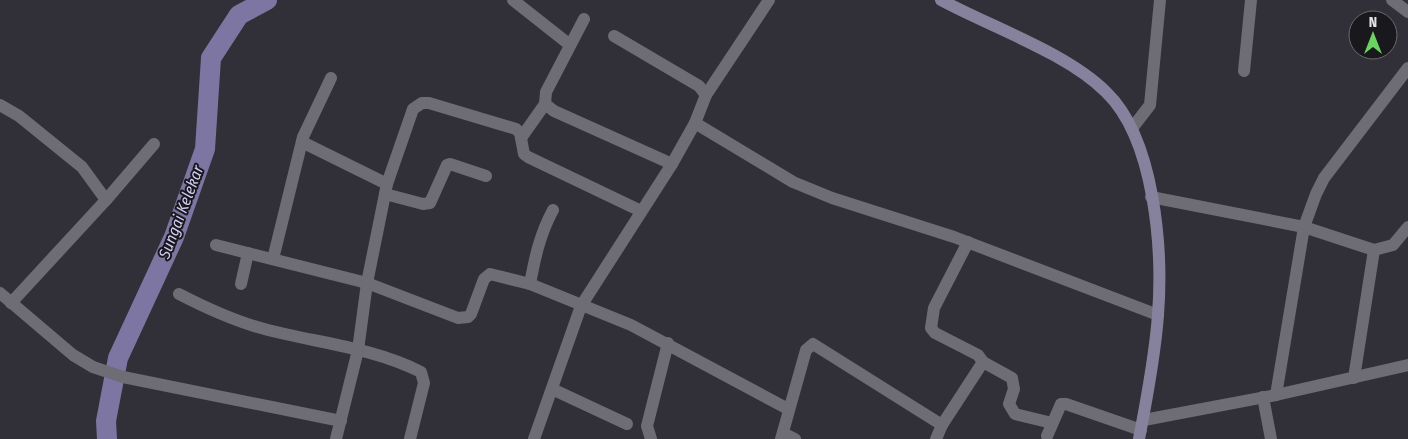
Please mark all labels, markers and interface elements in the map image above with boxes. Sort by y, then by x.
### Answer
north arrow [1348,10,1398,60]
text: N [1369,14,1377,31]
water label: Sungai Kelekar [154,162,208,262]

